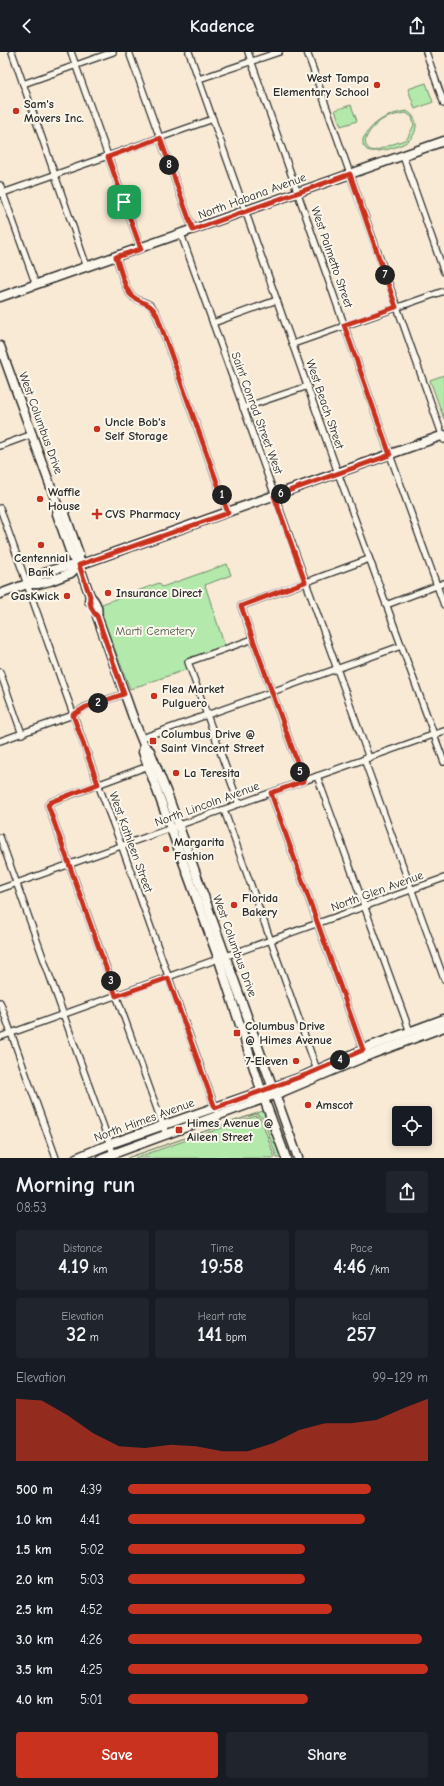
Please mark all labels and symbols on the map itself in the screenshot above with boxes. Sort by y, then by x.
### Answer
place label: West Tampa Elementary School [273,71,369,99]
marker: West Tampa Elementary School [372,80,382,90]
place label: Sam's Movers Inc. [24,97,84,125]
marker: Sam's Movers Inc. [11,106,21,116]
pin: 8 [159,155,179,175]
street label: North Habana Avenue [196,170,308,222]
pin [107,185,141,219]
street label: West Palmetto Street [308,205,356,310]
pin: 7 [375,265,395,285]
street label: Saint Conrad Street West [228,350,286,477]
street label: West Beach Street [303,357,347,451]
street label: West Columbus Drive [16,370,66,476]
place label: Uncle Bob's Self Storage [105,415,168,443]
marker: Uncle Bob's Self Storage [92,424,102,434]
pin: 6 [271,484,291,504]
place label: Waffle House [48,485,80,513]
pin: 1 [212,485,232,505]
marker: Waffle House [35,494,45,504]
place label: CVS Pharmacy [105,507,181,521]
marker: CVS Pharmacy [92,509,102,519]
marker: Centennial Bank [36,540,46,550]
place label: Centennial Bank [14,551,68,579]
place label: Insurance Direct [116,586,203,600]
marker: Insurance Direct [103,588,113,598]
place label: GasKwick [11,589,59,603]
marker: GasKwick [62,591,72,601]
park label: Marti Cemetery [115,624,195,638]
place label: Flea Market Pulguero [162,682,225,710]
marker: Flea Market Pulguero [149,691,159,701]
pin: 2 [88,693,108,713]
place label: Columbus Drive @ Saint Vincent Street [161,727,265,755]
marker: Columbus Drive @ Saint Vincent Street [148,736,158,746]
pin: 5 [290,762,310,782]
place label: La Teresita [184,766,240,780]
marker: La Teresita [171,768,181,778]
street label: North Lincoln Avenue [153,779,261,829]
street label: West Kathleen Street [106,790,156,895]
place label: Margarita Fashion [174,835,224,863]
marker: Margarita Fashion [161,844,171,854]
street label: North Glen Avenue [329,868,425,914]
place label: Florida Bakery [242,891,278,919]
street label: West Columbus Drive [210,893,260,999]
marker: Florida Bakery [229,900,239,910]
pin: 3 [101,971,121,991]
place label: Columbus Drive @ Himes Avenue [245,1019,332,1047]
marker: Columbus Drive @ Himes Avenue [232,1028,242,1038]
pin: 4 [330,1050,350,1070]
place label: 7-Eleven [246,1054,288,1068]
marker: 7-Eleven [291,1056,301,1066]
street label: North Himes Avenue [92,1095,196,1145]
place label: Amscot [316,1098,354,1112]
marker: Amscot [303,1100,313,1110]
place label: Himes Avenue @ Aileen Street [187,1116,274,1144]
marker: Himes Avenue @ Aileen Street [174,1125,184,1135]

